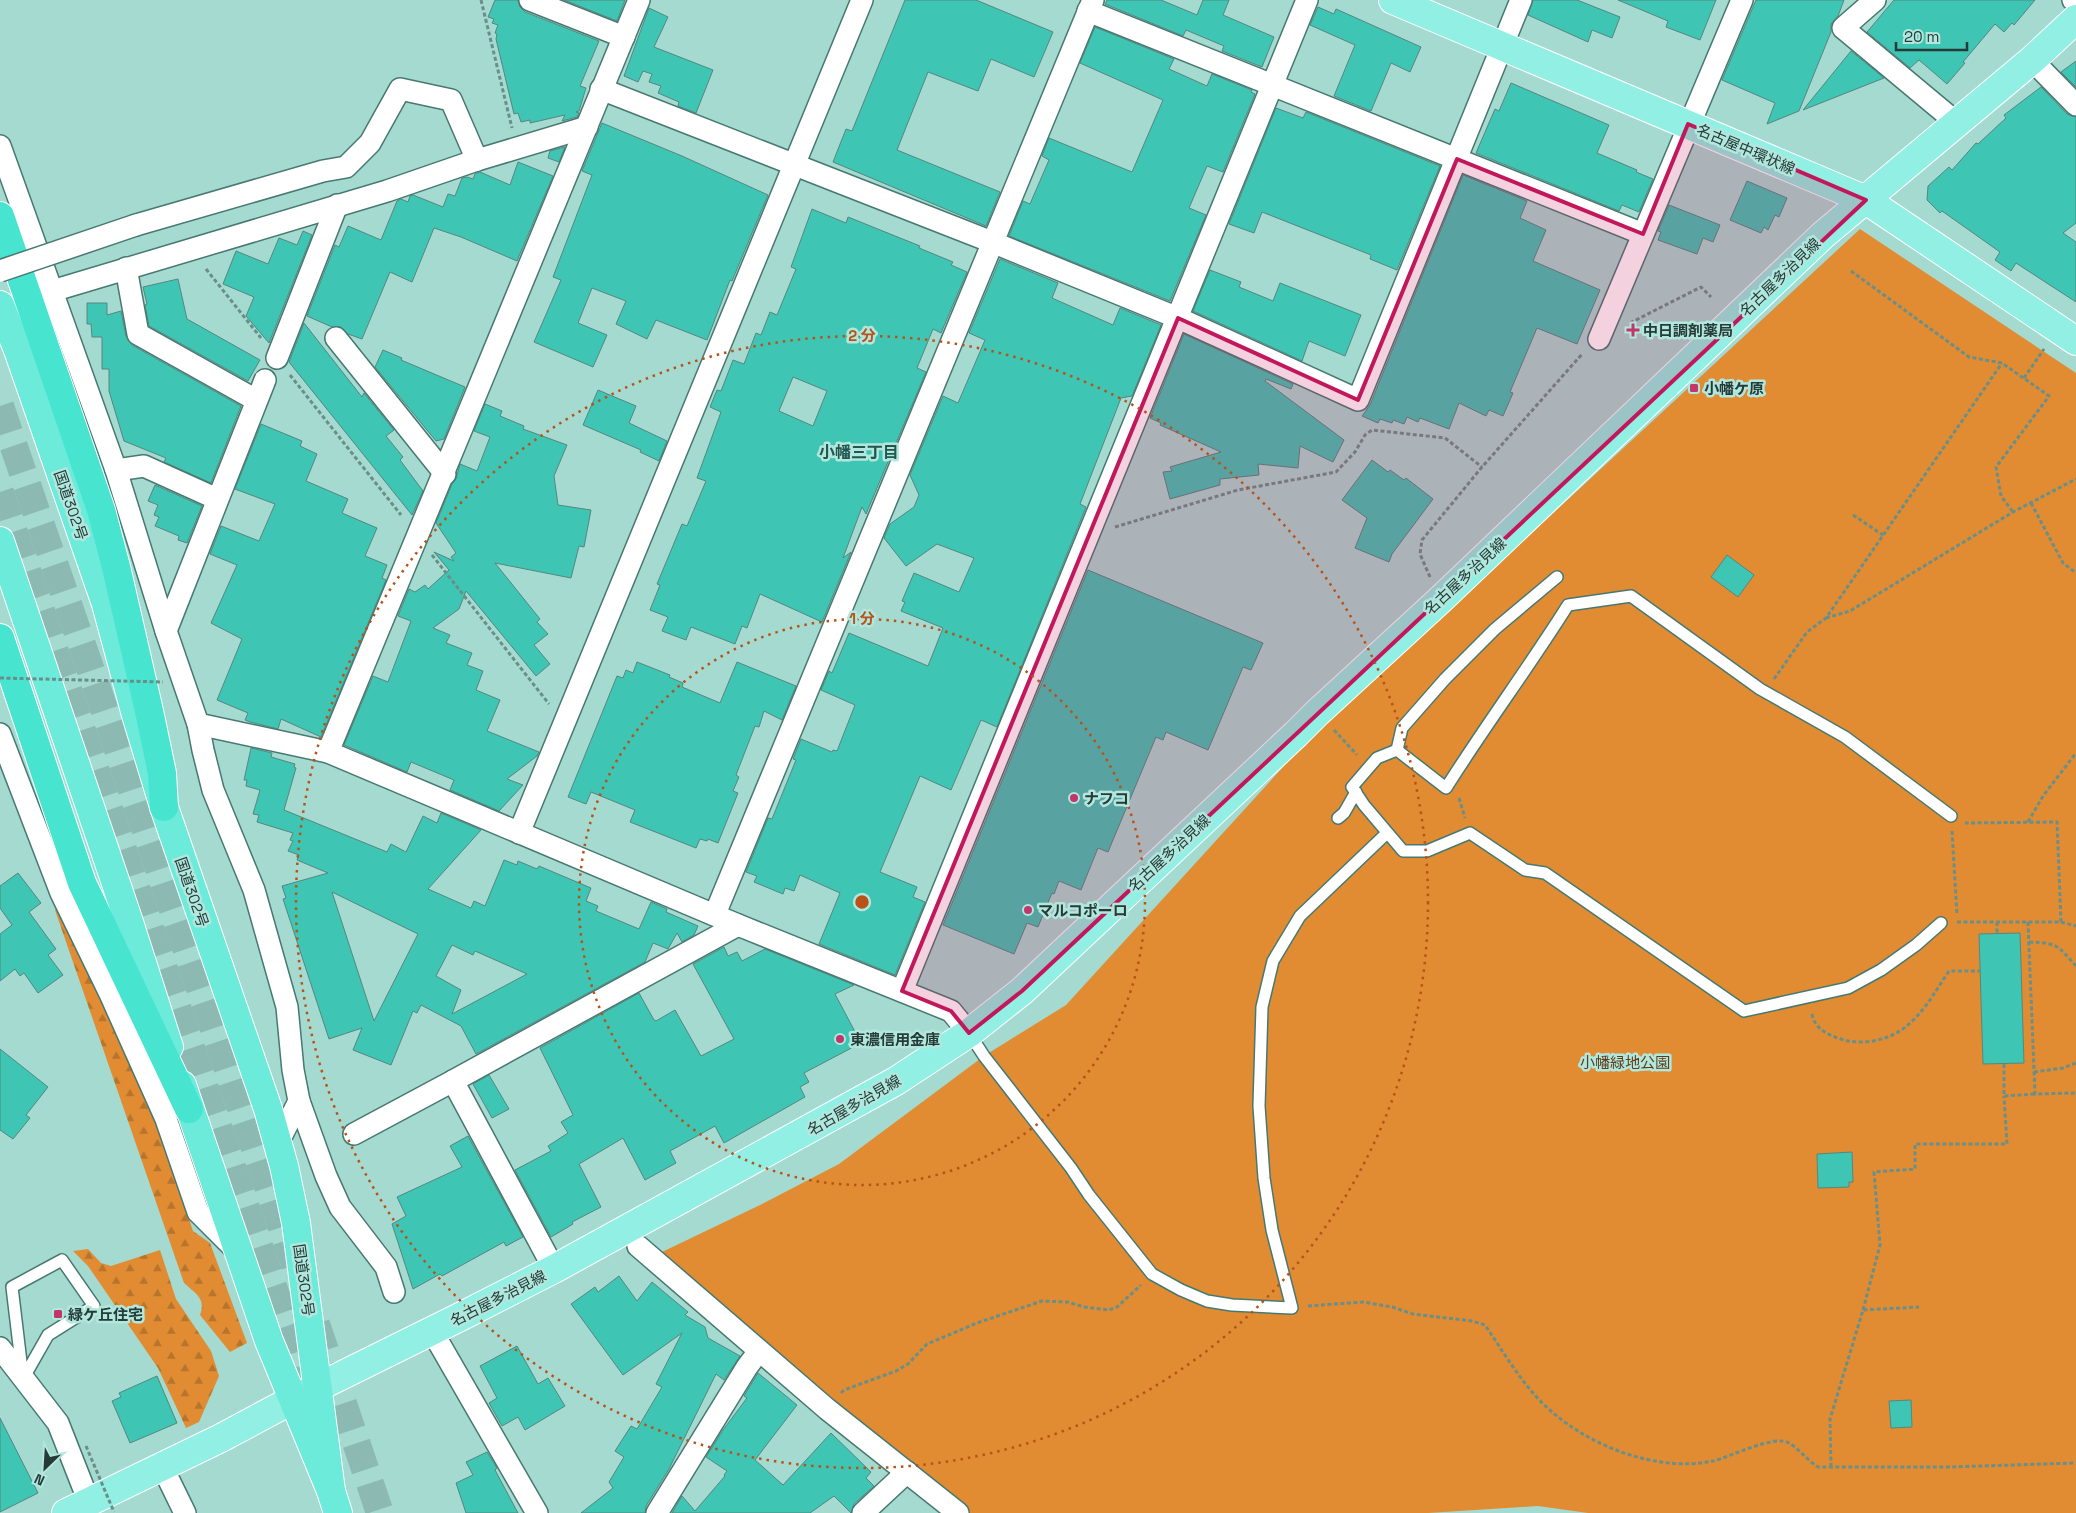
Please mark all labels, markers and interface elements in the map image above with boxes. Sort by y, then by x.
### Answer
scale bar [1896,20,1967,52]
text: 20 m [1904,27,1939,46]
street label: 名古屋中環状線 [1694,120,1798,178]
street label: 名古屋多治見線 [1736,234,1824,320]
place label: 中日調剤薬局 [1643,321,1733,340]
marker: 中日調剤薬局 [1627,324,1639,336]
text: 2 分 [848,326,876,345]
place label: 小幡ケ原 [1704,379,1764,398]
marker: 小幡ケ原 [1688,382,1700,394]
district label: 小幡三丁目 [819,442,899,463]
street label: 国道302号 [50,468,92,542]
street label: 名古屋多治見線 [1420,533,1510,619]
text: 1 分 [849,609,875,628]
place label: ナフコ [1084,789,1129,808]
marker: ナフコ [1068,792,1080,804]
street label: 名古屋多治見線 [1124,810,1214,896]
street label: 国道302号 [171,855,213,929]
centre of rings [853,893,871,911]
place label: マルコポーロ [1038,901,1128,920]
marker: マルコポーロ [1022,904,1034,916]
place label: 東濃信用金庫 [850,1030,940,1049]
marker: 東濃信用金庫 [834,1033,846,1045]
park label: 小幡緑地公園 [1580,1053,1670,1072]
street label: 名古屋多治見線 [804,1071,904,1139]
street label: 国道302号 [290,1243,318,1317]
street label: 名古屋多治見線 [447,1266,549,1330]
place label: 緑ケ丘住宅 [68,1305,143,1324]
marker: 緑ケ丘住宅 [52,1308,64,1320]
north arrow [20,1443,70,1493]
text: N [31,1470,48,1490]

